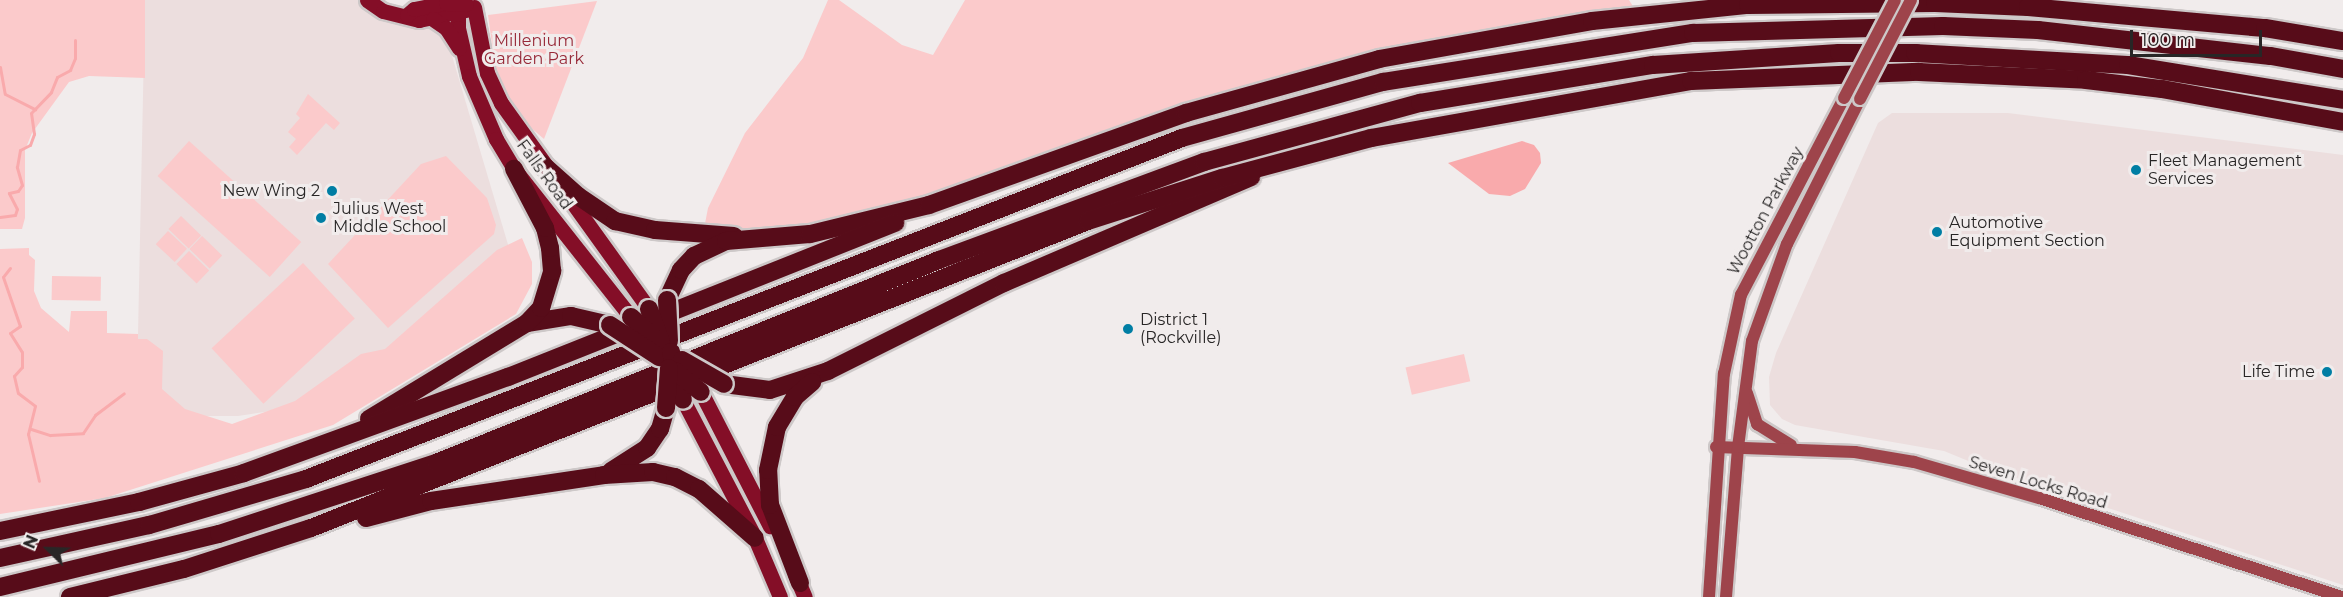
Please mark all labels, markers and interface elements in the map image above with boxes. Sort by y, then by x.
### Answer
scale bar [2133,18,2265,56]
text: 100 m [2141,29,2195,51]
park label: Millenium Garden Park [484,31,584,69]
street label: Falls Road [512,136,576,214]
street label: Wootton Parkway [1724,144,1808,278]
place label: Fleet Management Services [2148,151,2302,189]
marker: Fleet Management Services [2129,163,2143,177]
place label: New Wing 2 [222,181,320,201]
marker: New Wing 2 [325,184,339,198]
place label: Julius West Middle School [333,199,446,237]
marker: Julius West Middle School [314,211,328,225]
place label: Automotive Equipment Section [1949,213,2105,251]
marker: Automotive Equipment Section [1930,225,1944,239]
place label: District 1 (Rockville) [1140,310,1221,348]
marker: District 1 (Rockville) [1121,322,1135,336]
place label: Life Time [2242,362,2315,382]
marker: Life Time [2320,365,2334,379]
street label: Seven Locks Road [1966,453,2110,513]
north arrow [18,519,78,579]
text: N [20,532,42,551]

